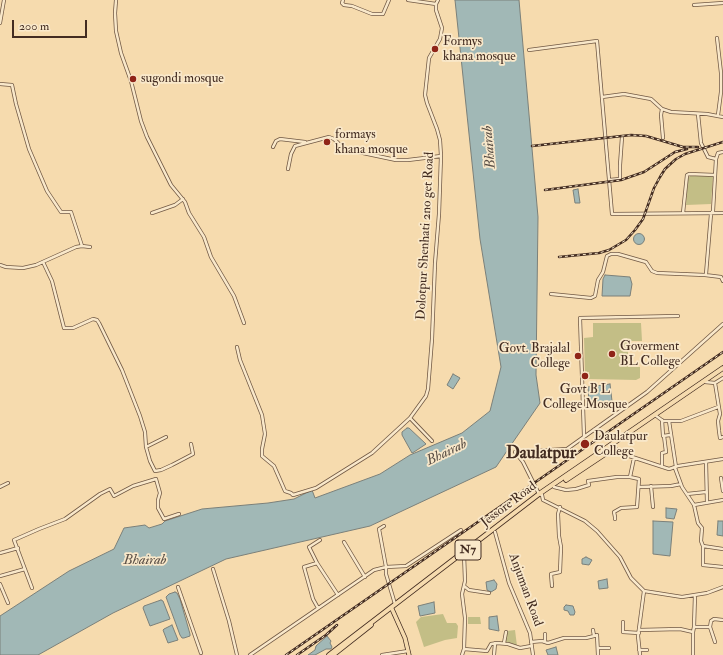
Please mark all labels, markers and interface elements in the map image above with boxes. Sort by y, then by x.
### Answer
scale bar [14,12,89,38]
text: 200 m [19,19,49,34]
place label: Formys khana mosque [443,34,516,65]
marker: Formys khana mosque [430,44,440,54]
place label: sugondi mosque [141,71,224,87]
marker: sugondi mosque [128,74,138,84]
water label: Bhairab [480,125,500,169]
place label: formays khana mosque [335,127,408,158]
marker: formays khana mosque [322,137,332,147]
street label: Dolotpur Shenhati 2no get Road [414,152,438,320]
place label: Goverment BL College [620,339,680,370]
place label: Govt. Brajalal College [499,341,570,372]
marker: Goverment BL College [607,349,617,359]
marker: Govt. Brajalal College [573,351,583,361]
marker: Govt B L College Mosque [580,371,590,381]
place label: Govt B L College Mosque [543,382,627,413]
place label: Daulatpur College [594,429,648,460]
water label: Bhairab [424,436,470,470]
marker: Daulatpur College [579,438,591,450]
district label: Daulatpur [506,444,576,464]
street label: Jessore Road [478,479,540,531]
road number: N7 [455,540,481,560]
street label: Anjuman Road [505,551,545,629]
water label: Bhairab [123,553,167,569]

